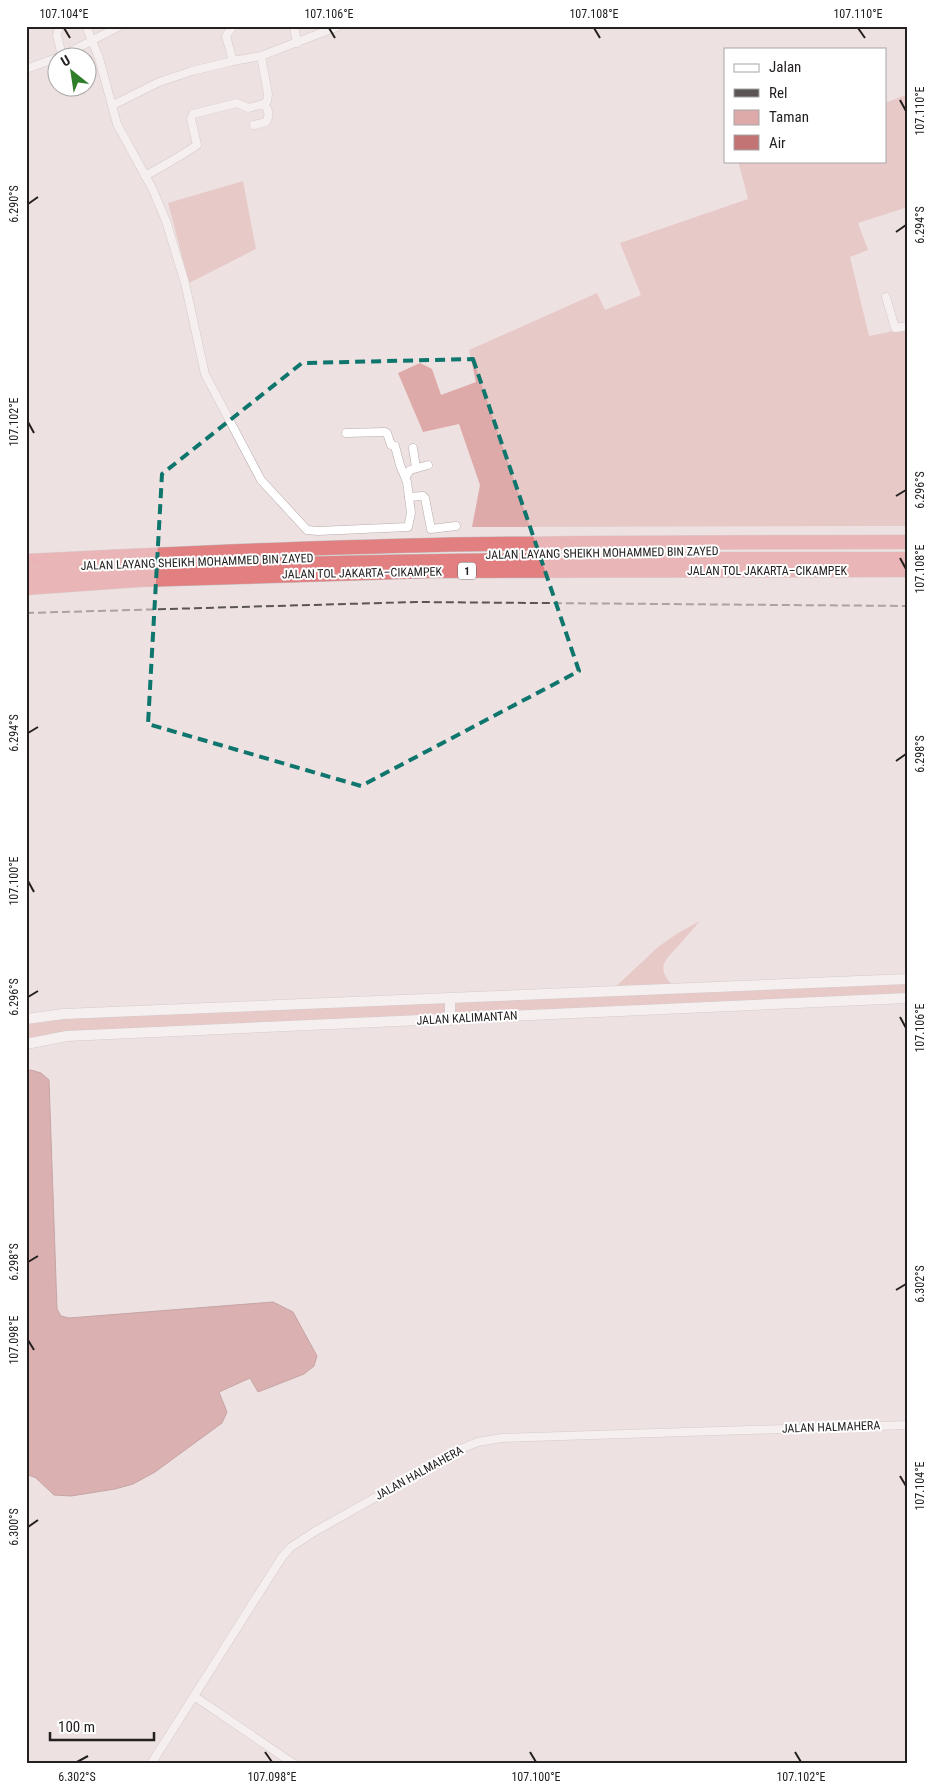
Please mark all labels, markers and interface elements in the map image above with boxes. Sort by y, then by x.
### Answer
text: 107.104°E [39,7,89,21]
text: 107.106°E [304,7,354,21]
text: 107.108°E [569,7,619,21]
text: 107.110°E [833,7,883,21]
north arrow [48,48,98,98]
legend [724,48,886,162]
text: U [58,52,73,70]
text: Jalan [769,58,801,76]
text: Rel [769,84,787,102]
text: 107.110°E [913,86,927,136]
text: Taman [769,108,809,126]
text: Air [769,134,786,152]
text: 6.290°S [7,185,21,223]
text: 6.294°S [913,206,927,244]
text: 107.102°E [7,397,21,447]
text: 6.296°S [913,471,927,509]
street label: JALAN LAYANG SHEIKH MOHAMMED BIN ZAYED [485,544,719,562]
text: 107.108°E [913,544,927,594]
street label: JALAN LAYANG SHEIKH MOHAMMED BIN ZAYED [80,551,314,573]
road number: 1 [458,562,476,580]
street label: JALAN TOL JAKARTA–CIKAMPEK [687,564,847,578]
street label: JALAN TOL JAKARTA–CIKAMPEK [282,565,443,581]
text: 6.294°S [7,714,21,752]
text: 6.298°S [913,735,927,773]
text: 107.100°E [7,856,21,906]
text: 6.296°S [7,978,21,1016]
text: 107.106°E [913,1003,927,1053]
street label: JALAN KALIMANTAN [416,1008,518,1028]
text: 6.298°S [7,1243,21,1281]
text: 6.302°S [913,1265,927,1303]
text: 107.098°E [7,1315,21,1365]
street label: JALAN HALMAHERA [782,1418,881,1436]
street label: JALAN HALMAHERA [373,1443,466,1503]
text: 107.104°E [913,1461,927,1511]
text: 6.300°S [7,1508,21,1546]
scale bar [50,1710,154,1742]
text: 100 m [58,1718,95,1736]
text: 6.302°S [58,1770,96,1784]
text: 107.098°E [247,1770,297,1784]
text: 107.100°E [511,1770,561,1784]
text: 107.102°E [776,1770,826,1784]

